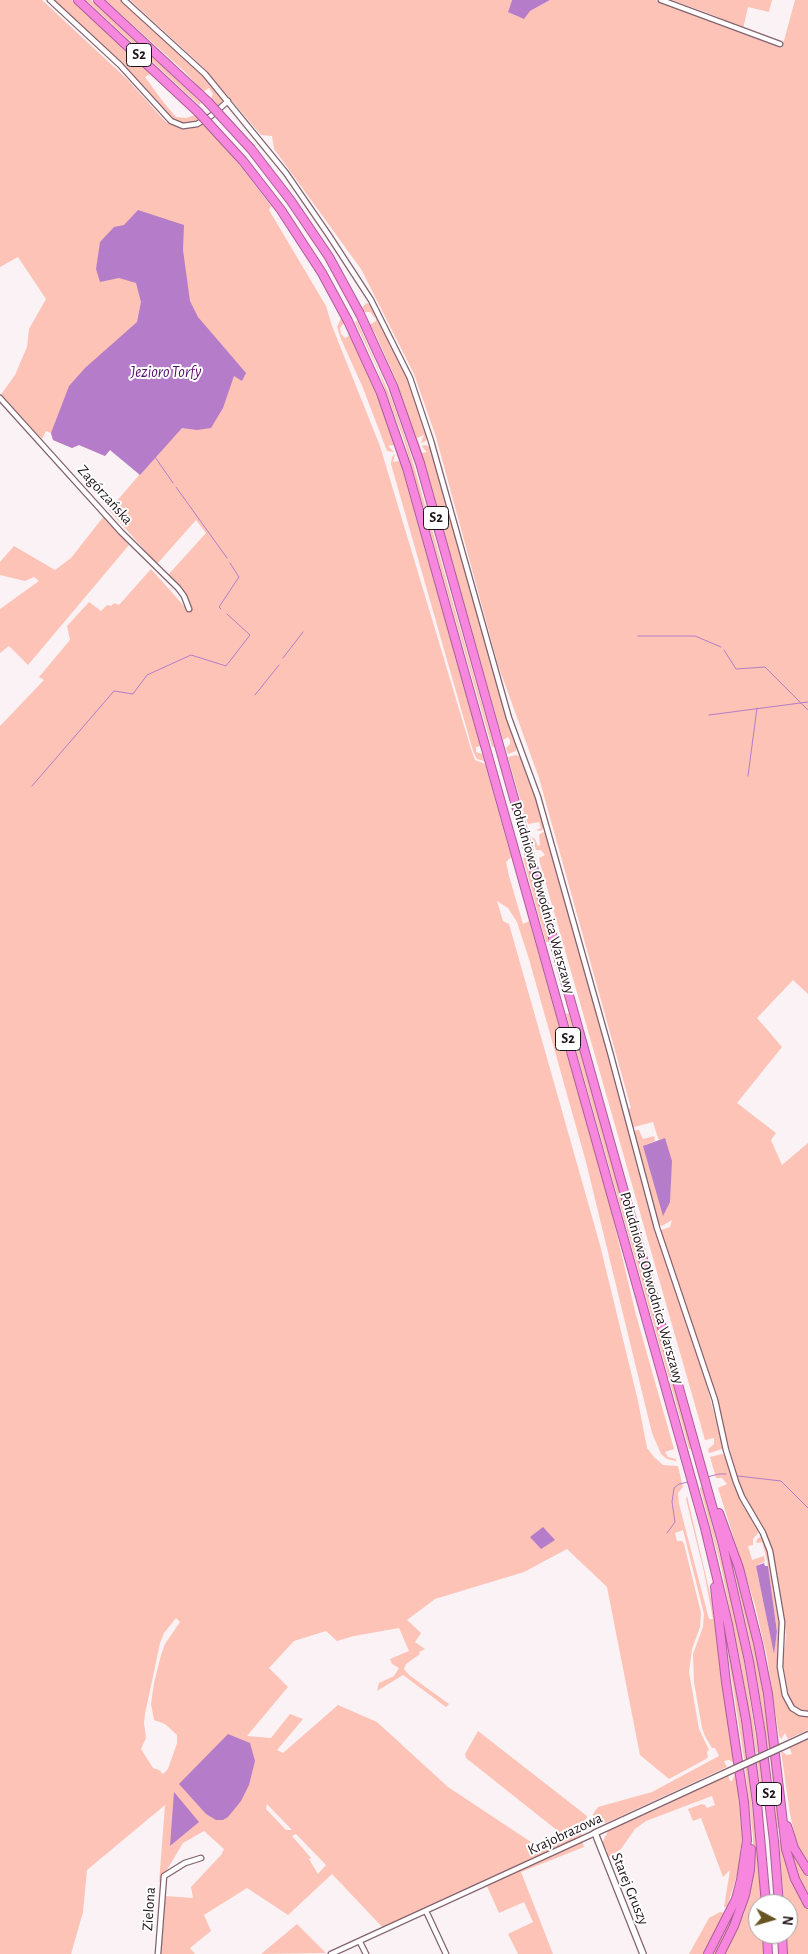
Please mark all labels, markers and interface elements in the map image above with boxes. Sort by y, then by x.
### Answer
road number: S2 [126,44,152,66]
water label: Jezioro Torfy [131,362,201,382]
street label: Zagórzańska [74,462,136,528]
road number: S2 [424,506,448,530]
street label: Południowa Obwodnica Warszawy [507,800,579,996]
road number: S2 [556,1028,580,1050]
street label: Południowa Obwodnica Warszawy [616,1190,688,1386]
road number: S2 [756,1782,782,1806]
street label: Krajobrazowa [525,1809,605,1859]
street label: Starej Gruszy [607,1850,653,1928]
street label: Zielona [138,1886,160,1932]
north arrow [748,1894,798,1944]
text: N [779,1915,794,1926]

